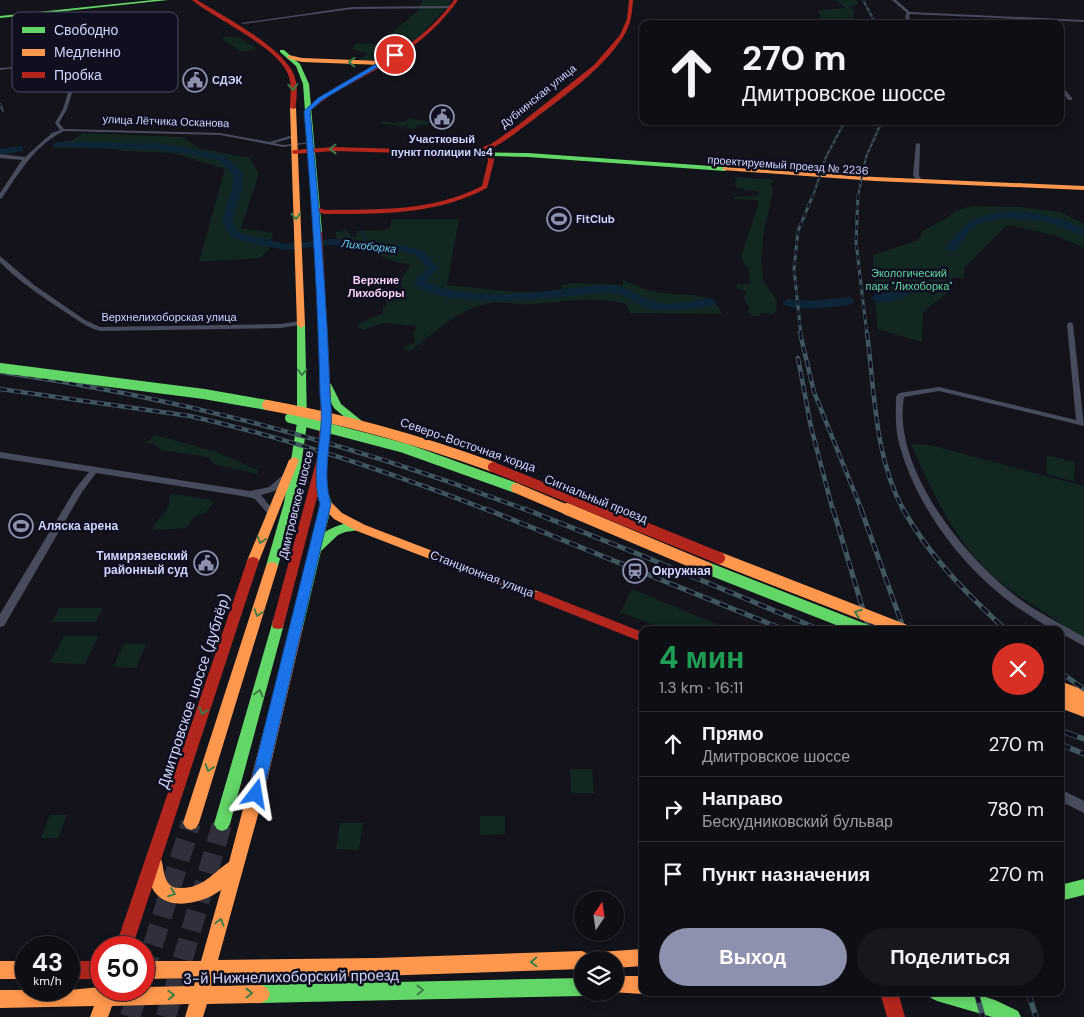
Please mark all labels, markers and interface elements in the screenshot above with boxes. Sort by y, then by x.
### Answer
legend [12,12,178,92]
text: Свободно [54,21,119,39]
pin [374,34,416,76]
text: 270 m [742,35,846,81]
icon: ahead [659,40,724,105]
icon: arrive [381,41,409,69]
text: Медленно [54,43,121,61]
one-way arrow [348,56,356,67]
street label: Дубнинская улица [497,61,580,131]
text: Пробка [54,66,102,84]
public building icon: СДЭК [182,67,208,93]
place label: СДЭК [212,73,242,87]
text: Дмитровское шоссе [742,79,946,108]
one-way arrow [287,84,298,92]
public building icon: Участковый пункт полиции №4 [429,104,455,130]
street label: улица Лётчика Осканова [102,112,230,130]
place label: Участковый пункт полиции №4 [391,132,493,159]
one-way arrow [329,144,337,155]
street label: проектируемый проезд № 2236 [707,152,869,178]
sports icon: FitClub [546,206,572,232]
one-way arrow [291,212,302,220]
place label: FitClub [576,212,615,226]
water label: Лихоборка [340,236,397,256]
park label: Экологический парк "Лихоборка" [866,266,952,293]
district label: Верхние Лихоборы [348,273,404,300]
street label: Верхнелихоборская улица [101,310,237,324]
one-way arrow [297,368,307,376]
street label: Северо-Восточная хорда [398,414,538,476]
street label: Дмитровское шоссе [275,449,317,561]
street label: Сигнальный проезд [542,471,650,527]
sports icon: Аляска арена [8,513,34,539]
place label: Аляска арена [38,518,118,534]
one-way arrow [257,536,267,544]
street label: Станционная улица [428,547,537,601]
place label: Тимирязевский районный суд [96,548,188,578]
public building icon: Тимирязевский районный суд [193,550,219,576]
station icon: Окружная [622,558,648,584]
place label: Окружная [652,563,711,579]
street label: Дмитровское шоссе (дублёр) [153,591,235,791]
one-way arrow [254,608,264,616]
one-way arrow [855,608,863,618]
text: 4 мин [659,638,744,677]
button: close [992,643,1044,695]
text: 1.3 km · 16:11 [659,677,743,698]
one-way arrow [254,689,264,697]
one-way arrow [199,706,209,715]
text: Прямо [702,721,764,746]
icon: ahead [659,730,687,758]
text: 270 m [989,732,1044,757]
text: Дмитровское шоссе [702,746,850,767]
one-way arrow [205,763,215,771]
position arrow [229,767,281,819]
text: Направо [702,786,783,811]
icon: right [659,795,687,823]
text: 780 m [988,797,1044,822]
text: Бескудниковский бульвар [702,811,893,832]
icon: arrive [659,860,687,888]
text: Пункт назначения [702,862,870,887]
text: 270 m [989,862,1044,887]
one-way arrow [167,887,176,897]
north arrow [574,891,624,941]
map controls [574,891,624,1001]
one-way arrow [215,919,225,927]
button: Выход [659,928,847,986]
button: Поделиться [857,928,1044,986]
speed limit sign: 50 [90,936,155,1001]
text: 43 [32,946,63,979]
button: layers [574,951,624,1001]
one-way arrow [530,957,538,967]
street label: 3-й Нижнелихоборский проезд [183,965,399,989]
text: km/h [33,973,62,989]
one-way arrow [416,984,424,995]
one-way arrow [246,988,254,998]
one-way arrow [167,990,175,1000]

